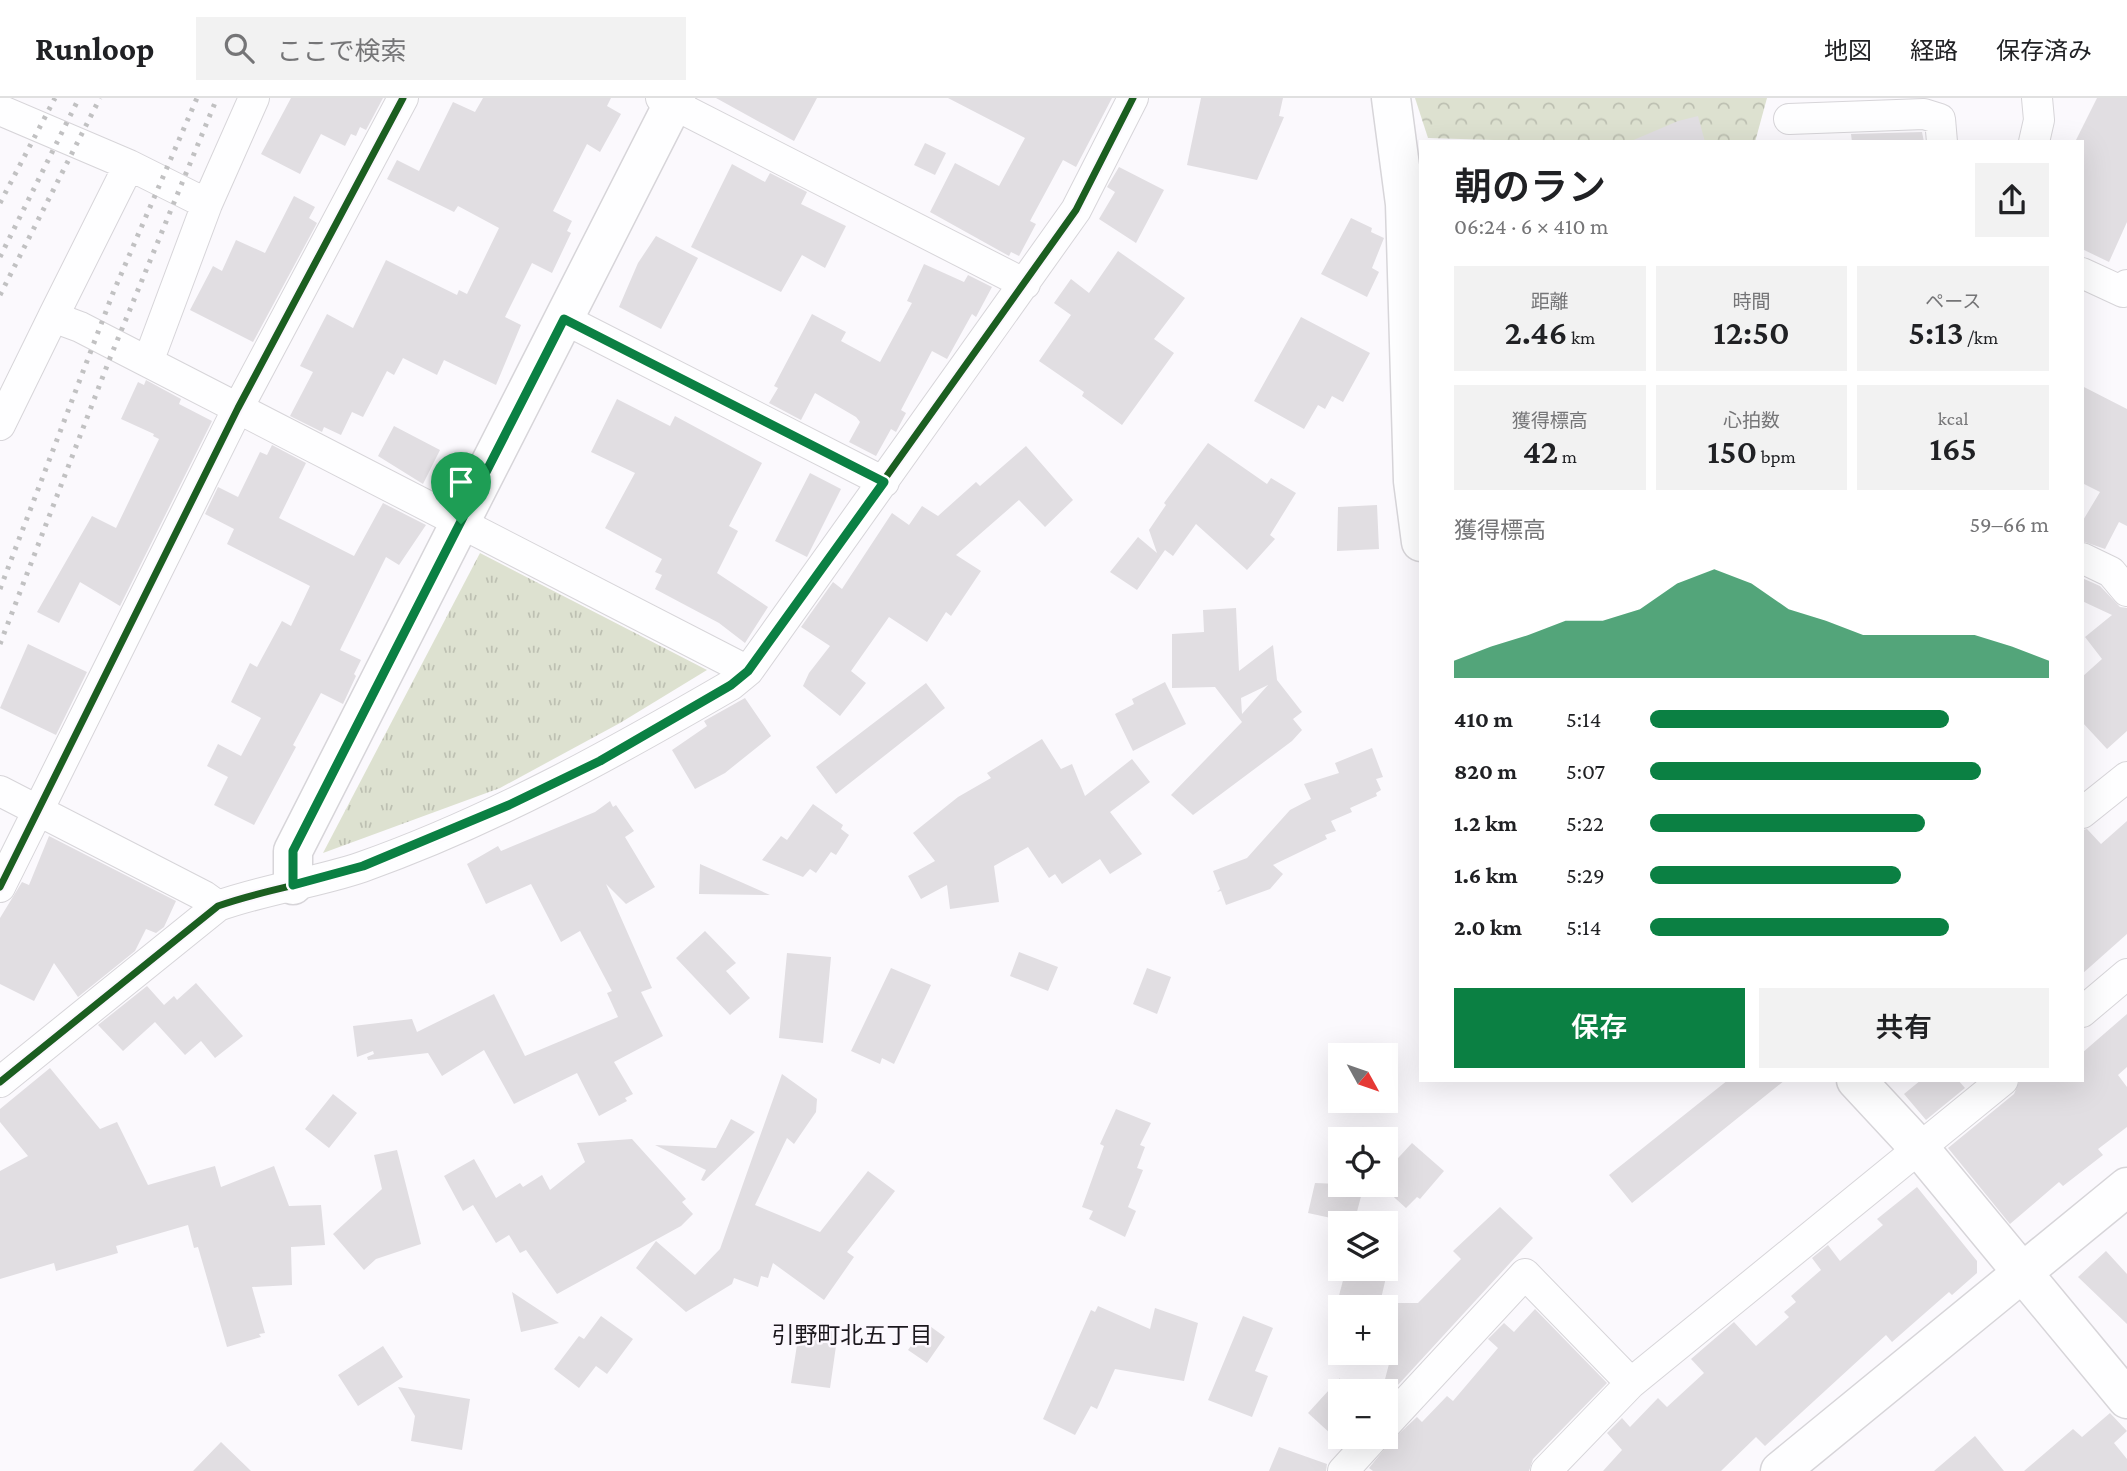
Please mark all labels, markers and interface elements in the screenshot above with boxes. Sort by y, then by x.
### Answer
search box [196,17,686,80]
icon: search [220,29,258,67]
text: Runloop [35,30,154,67]
text: ここで検索 [276,37,406,66]
text: 地図 [1824,37,1872,64]
text: 経路 [1910,37,1958,64]
text: 保存済み [1996,37,2092,64]
button: share [1975,163,2049,237]
text: 朝のラン [1454,166,1606,208]
text: 06:24 · 6 × 410 m [1454,213,1608,239]
text: 距離 [1531,291,1569,312]
text: 時間 [1732,291,1771,312]
text: ペース [1925,291,1981,312]
text: 2.46 [1504,313,1567,352]
text: 12:50 [1713,313,1790,352]
text: 5:13 [1908,313,1964,352]
text: km [1567,327,1595,348]
text: /km [1964,327,1998,348]
text: kcal [1938,408,1968,429]
text: 獲得標高 [1512,410,1588,431]
text: 心拍数 [1723,410,1780,431]
text: 165 [1929,429,1977,468]
text: 42 [1523,432,1558,471]
text: 150 [1707,432,1757,471]
text: m [1558,446,1577,467]
text: bpm [1757,446,1796,467]
pin [431,452,491,524]
icon: arrive [442,463,480,501]
text: 59–66 m [1969,511,2049,537]
text: 獲得標高 [1454,517,1546,543]
text: 410 m [1454,706,1513,732]
text: 5:14 [1566,706,1602,732]
text: 820 m [1454,758,1517,784]
text: 5:07 [1566,758,1605,784]
text: 1.2 km [1454,810,1517,836]
text: 5:22 [1566,810,1604,836]
text: 1.6 km [1454,862,1518,888]
text: 5:29 [1566,862,1605,888]
text: 2.0 km [1454,914,1522,940]
text: 5:14 [1566,914,1602,940]
button: 保存 [1454,988,1745,1068]
button: 共有 [1759,988,2049,1068]
north arrow [1328,1043,1398,1113]
map controls [1328,1043,1398,1449]
button: locate [1328,1127,1398,1197]
button: layers [1328,1211,1398,1281]
button: + [1328,1295,1398,1365]
district label: 引野町北五丁目 [772,1322,933,1348]
button: − [1328,1379,1398,1449]

